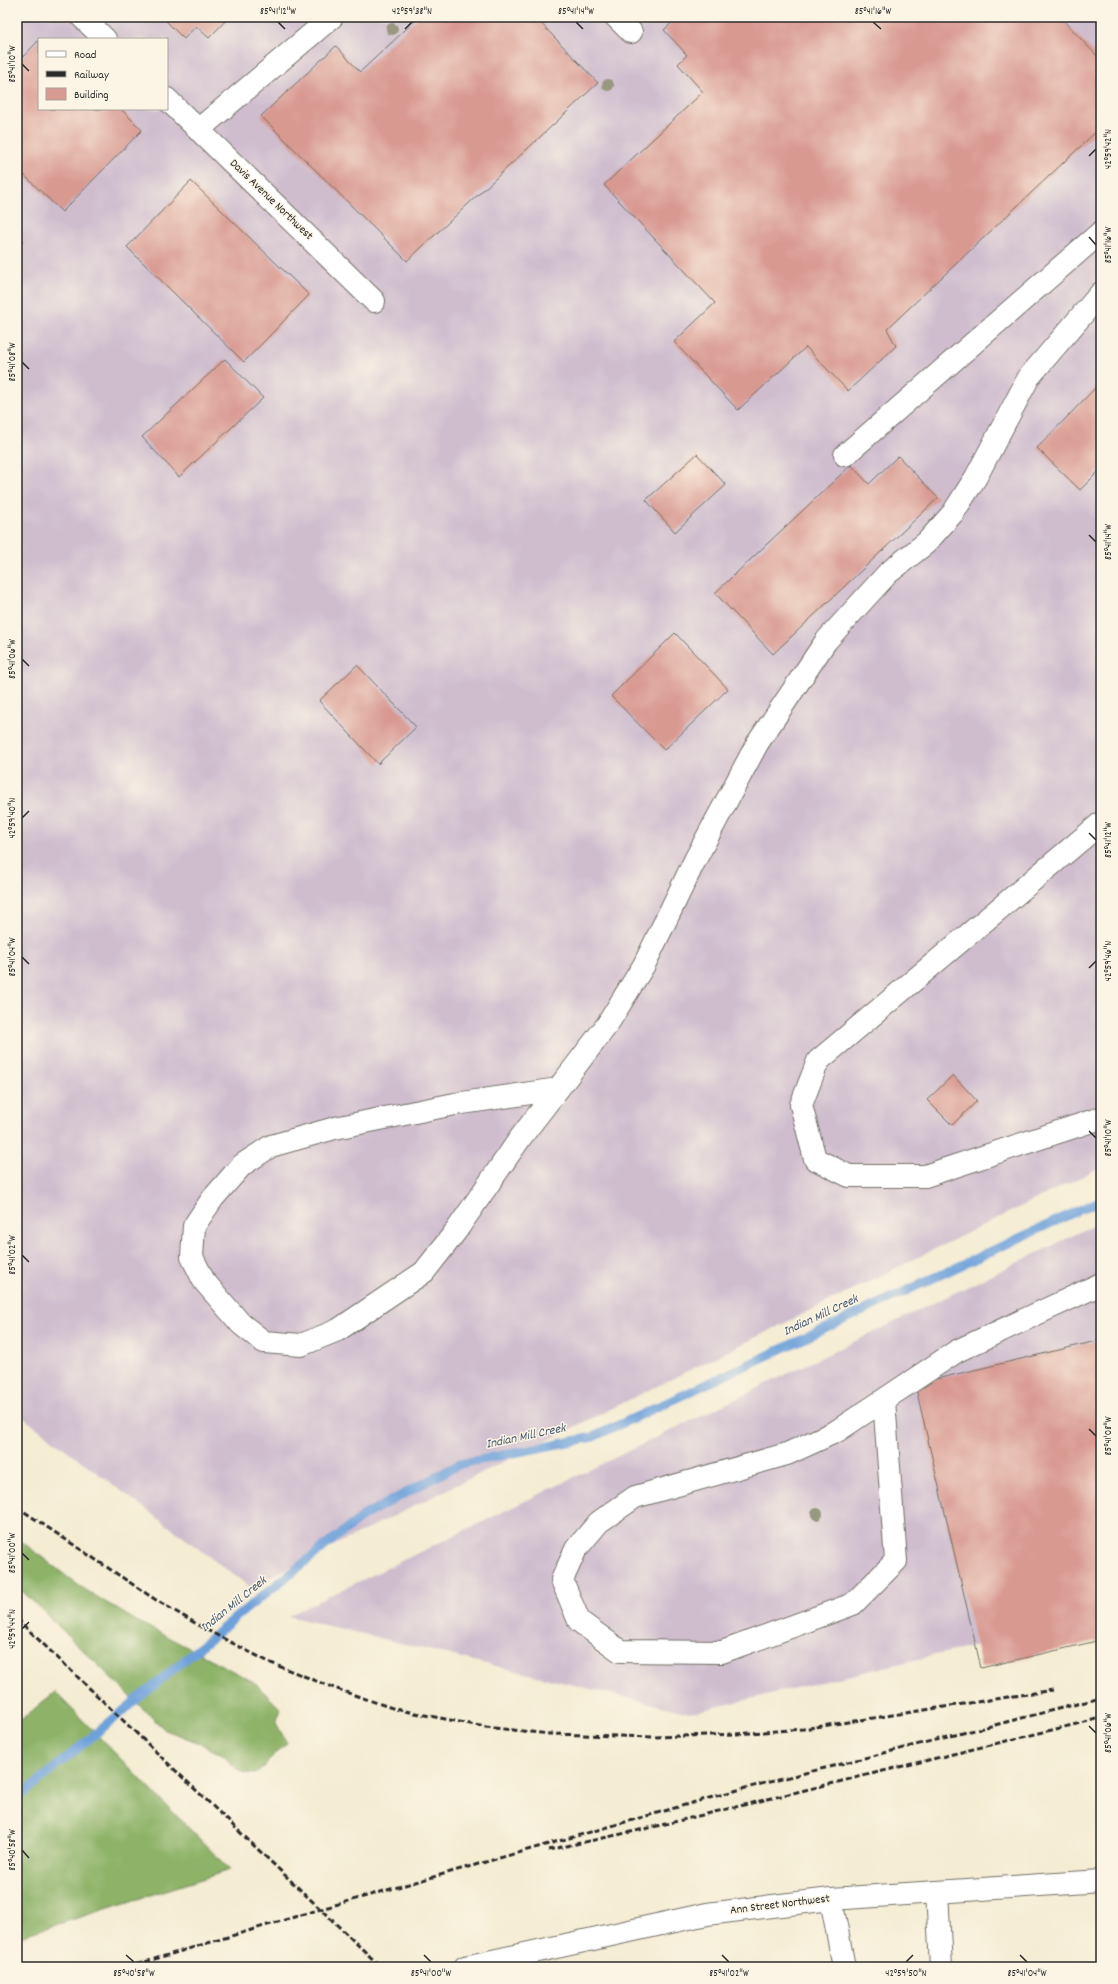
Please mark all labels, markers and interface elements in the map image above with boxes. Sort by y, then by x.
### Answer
text: 85°41'12"W [260,5,296,19]
text: 42°59'38"N [392,5,432,19]
text: 85°41'14"W [558,5,594,19]
text: 85°41'16"W [855,5,892,19]
legend [38,38,168,110]
text: 85°41'10"W [6,45,20,83]
text: Road [74,47,96,64]
text: Railway [74,67,110,84]
text: Building [74,87,109,104]
text: 42°59'42"N [1102,129,1116,169]
street label: Davis Avenue Northwest [225,155,317,245]
text: 85°41'16"W [1102,226,1116,263]
text: 85°41'08"W [6,342,20,381]
text: 85°41'14"W [1102,524,1116,560]
text: 85°41'06"W [6,639,20,679]
text: 42°59'40"N [6,797,20,839]
text: 85°41'12"W [1102,822,1116,858]
text: 85°41'04"W [6,937,20,977]
text: 42°59'46"N [1102,941,1116,981]
text: 85°41'10"W [1102,1119,1116,1157]
text: 85°41'02"W [6,1235,20,1275]
water label: Indian Mill Creek [780,1290,863,1342]
text: 85°41'08"W [1102,1416,1116,1455]
water label: Indian Mill Creek [485,1419,569,1455]
text: 85°41'00"W [6,1533,20,1573]
water label: Indian Mill Creek [197,1571,273,1638]
text: 42°59'44"N [6,1609,20,1649]
text: 85°41'06"W [1102,1713,1116,1753]
text: 85°40'58"W [6,1829,20,1871]
street label: Ann Street Northwest [729,1890,831,1920]
text: 85°40'58"W [113,1967,155,1981]
text: 85°41'00"W [411,1967,451,1981]
text: 85°41'02"W [709,1967,749,1981]
text: 42°59'50"N [885,1967,927,1981]
text: 85°41'04"W [1007,1967,1047,1981]

